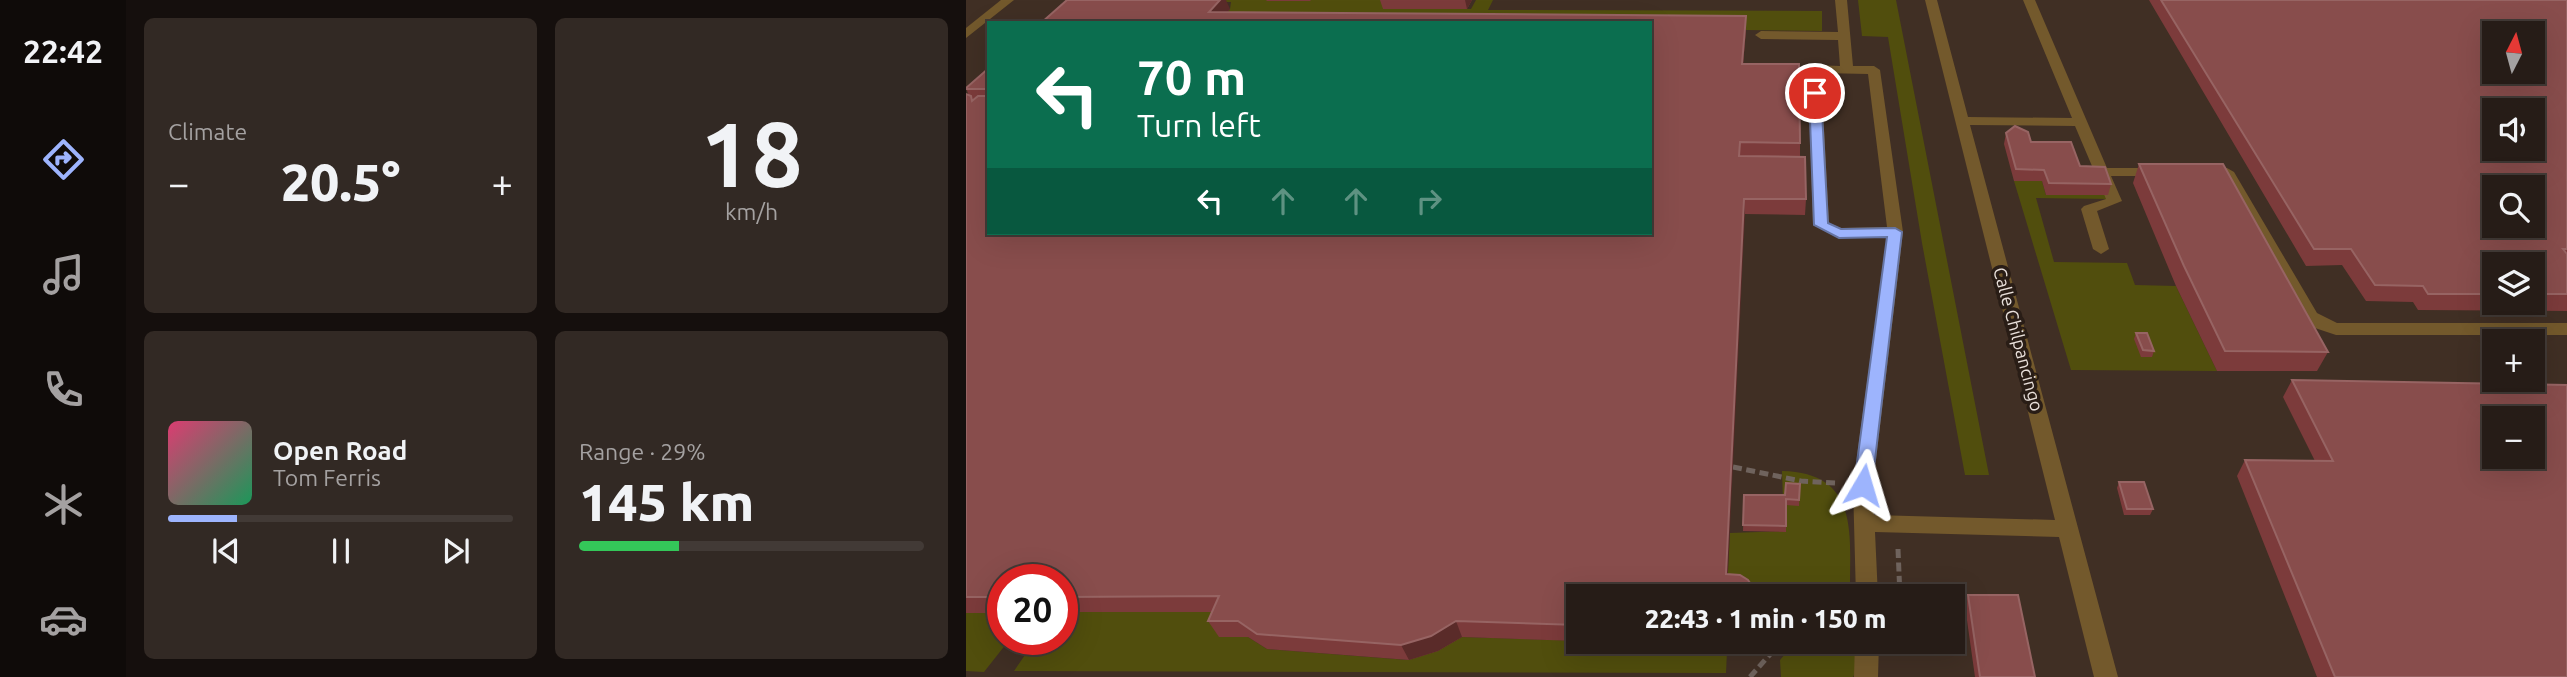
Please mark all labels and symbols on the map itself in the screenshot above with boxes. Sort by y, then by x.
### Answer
north arrow [2482,21,2544,84]
pin [1785,63,1845,123]
street label: Calle Chilpancingo [1990,265,2048,413]
position arrow [1826,448,1900,522]
speed limit sign: 20 [987,564,1078,655]

